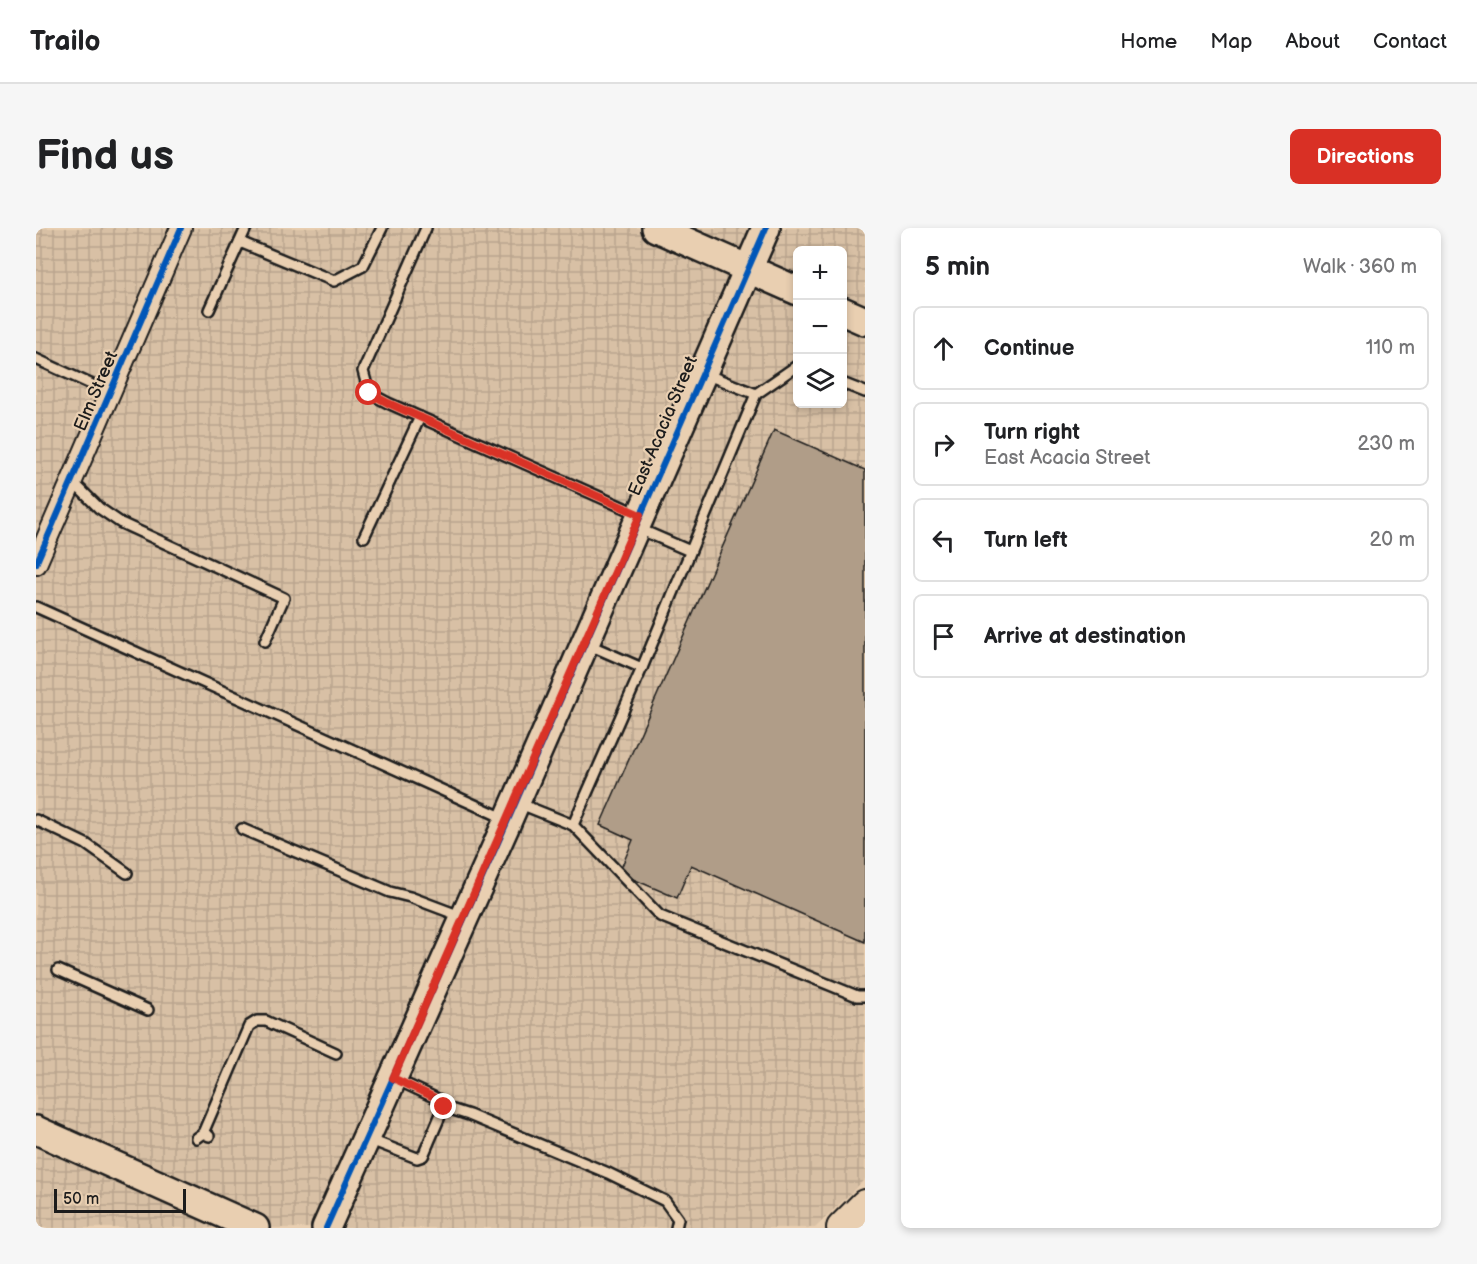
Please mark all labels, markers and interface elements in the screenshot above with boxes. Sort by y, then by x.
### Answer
text: Trailo [30,25,101,58]
text: Home [1120,29,1177,54]
text: Map [1210,29,1252,54]
text: About [1285,29,1340,54]
text: Contact [1373,29,1447,54]
button: Directions [1290,129,1441,184]
text: Find us [36,131,174,182]
map controls [793,246,847,408]
button: + [793,246,847,300]
text: 5 min [925,252,990,283]
text: Walk · 360 m [1303,255,1417,279]
button: − [793,300,847,354]
icon: ahead [927,332,960,365]
text: Continue [984,335,1074,362]
text: 110 m [1366,336,1415,360]
street label: Elm Street [70,347,122,434]
street label: East Acacia Street [624,353,702,499]
button: layers [793,354,847,408]
route start [355,379,381,405]
text: Turn right [984,419,1080,446]
icon: right [927,428,960,461]
text: 230 m [1358,432,1415,456]
text: East Acacia Street [984,446,1150,470]
icon: left [927,524,960,557]
text: Turn left [984,527,1068,554]
text: 20 m [1370,528,1415,552]
icon: arrive [927,620,960,653]
text: Arrive at destination [984,623,1186,650]
route end [430,1093,456,1119]
scale bar [54,1186,186,1214]
text: 50 m [63,1190,99,1209]

